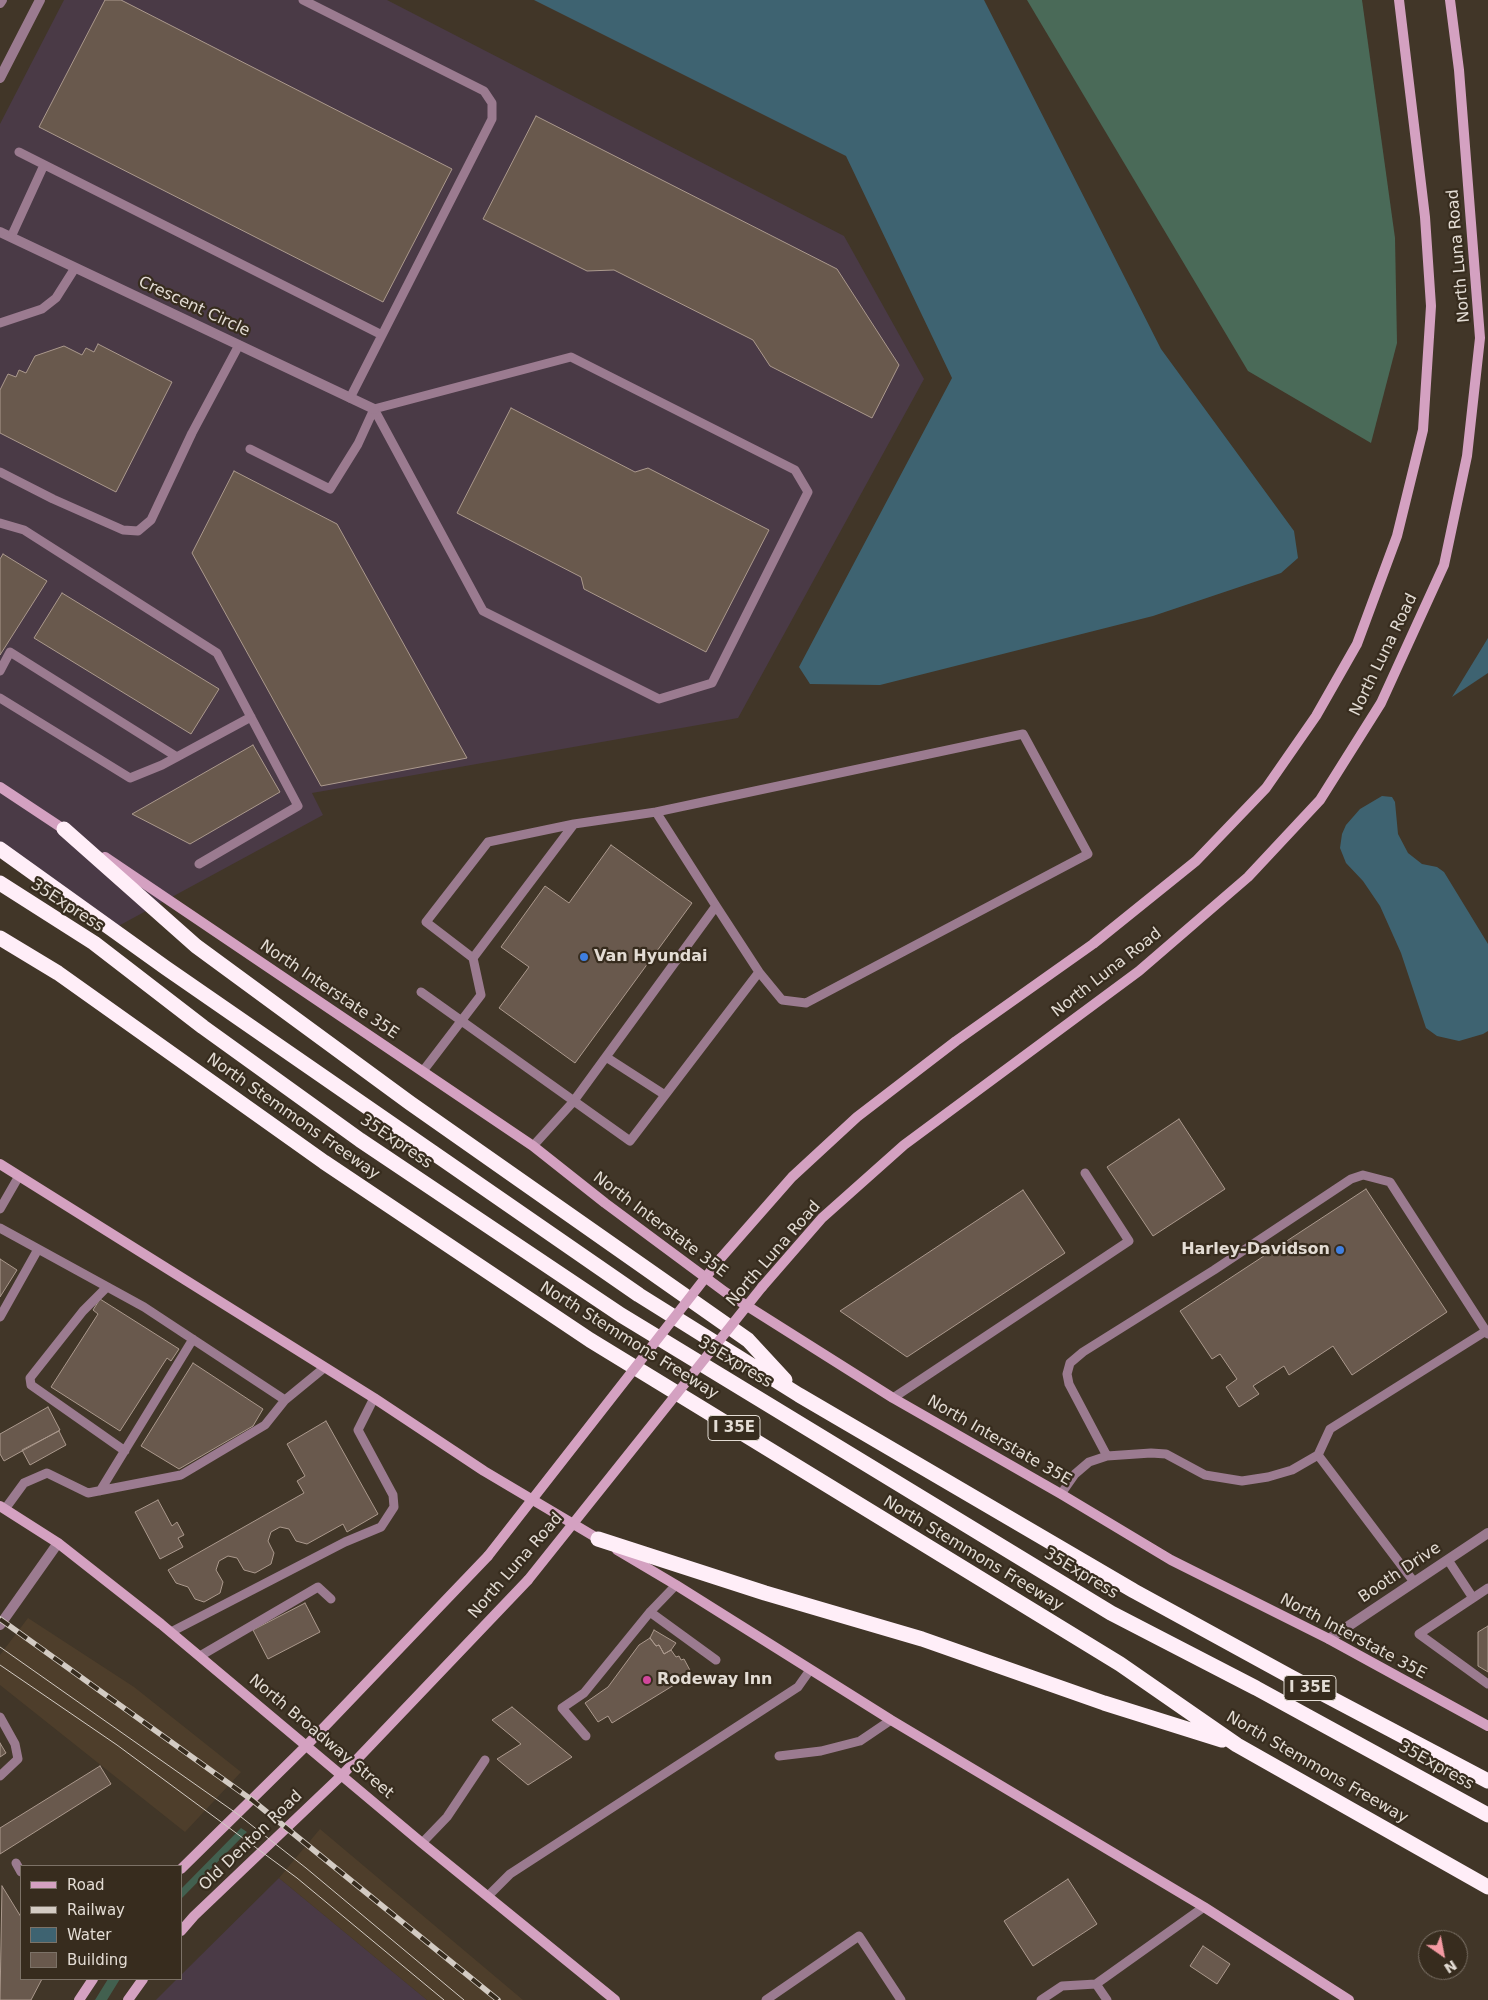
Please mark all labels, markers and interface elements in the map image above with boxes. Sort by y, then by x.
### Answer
street label: North Luna Road [1444,189,1474,323]
street label: Crescent Circle [135,273,253,341]
street label: North Luna Road [1346,591,1422,719]
street label: 35Express [27,875,107,937]
street label: North Luna Road [1048,924,1166,1022]
street label: North Interstate 35E [256,936,402,1044]
place label: Van Hyundai [594,947,708,967]
marker: Van Hyundai [578,951,590,963]
street label: North Stemmons Freeway [203,1050,383,1184]
street label: 35Express [356,1111,436,1173]
street label: North Interstate 35E [589,1168,731,1282]
street label: North Luna Road [723,1197,825,1311]
place label: Harley-Davidson [1181,1240,1330,1260]
marker: Harley-Davidson [1334,1244,1346,1256]
street label: North Stemmons Freeway [536,1278,722,1404]
street label: 35Express [695,1333,775,1393]
street label: North Interstate 35E [923,1392,1075,1490]
road number: I 35E [708,1416,760,1440]
street label: North Stemmons Freeway [879,1492,1067,1616]
street label: North Luna Road [465,1509,567,1623]
street label: Booth Drive [1355,1539,1445,1607]
street label: 35Express [1041,1544,1121,1604]
street label: North Interstate 35E [1276,1590,1430,1684]
place label: Rodeway Inn [657,1670,772,1690]
street label: North Broadway Street [245,1671,397,1803]
marker: Rodeway Inn [641,1674,653,1686]
road number: I 35E [1284,1676,1336,1700]
street label: North Stemmons Freeway [1223,1708,1411,1828]
street label: 35Express [1395,1738,1477,1794]
street label: Old Denton Road [195,1787,307,1895]
legend [20,1865,182,1980]
text: Road [67,1876,105,1894]
text: Railway [67,1901,125,1919]
text: Water [67,1926,111,1944]
north arrow [1418,1930,1468,1980]
text: Building [67,1951,128,1969]
text: N [1441,1957,1460,1977]

